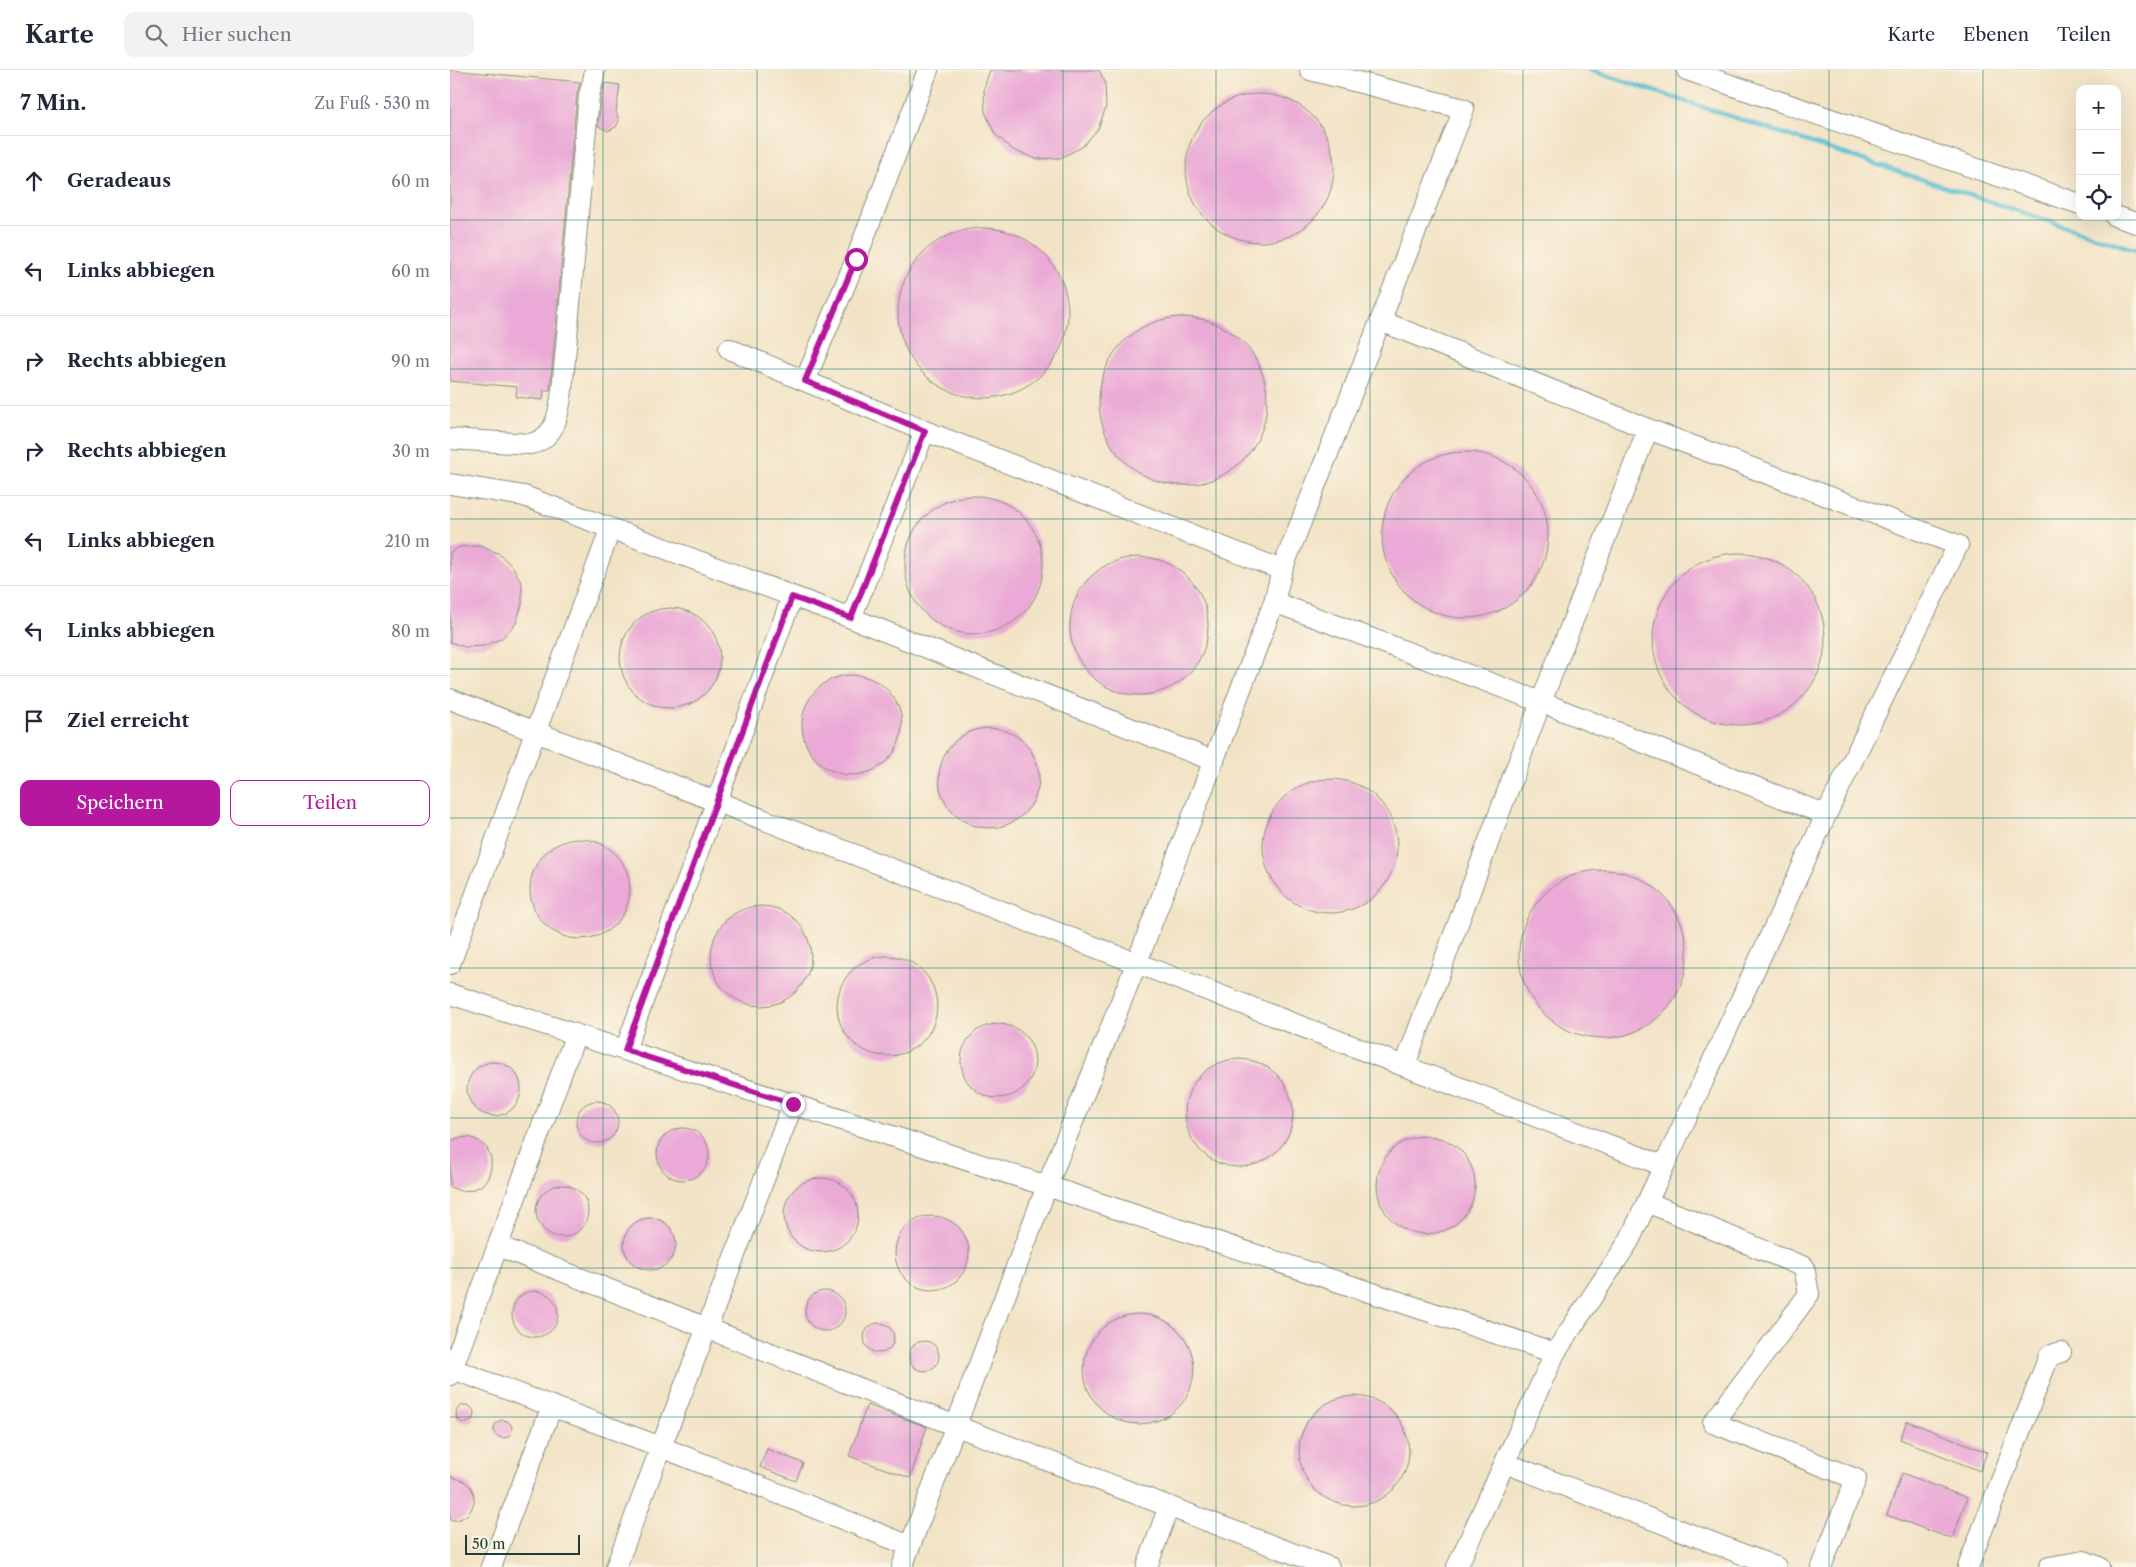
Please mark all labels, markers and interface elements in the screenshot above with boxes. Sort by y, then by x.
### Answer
search box [124,12,474,57]
text: Karte [25,20,94,49]
icon: search [142,21,170,49]
text: Hier suchen [182,23,292,46]
text: Karte [1887,24,1935,46]
text: Ebenen [1963,24,2029,46]
text: Teilen [2057,24,2111,46]
map controls [2076,85,2121,220]
button: + [2076,85,2121,130]
text: 7 Min. [20,90,86,115]
text: Zu Fuß · 530 m [314,93,430,113]
button: − [2076,130,2121,175]
icon: ahead [20,167,48,195]
text: Geradeaus [67,169,171,192]
text: 60 m [391,171,430,191]
button: locate [2076,175,2121,220]
route start [845,248,868,271]
icon: left [20,257,48,285]
text: Links abbiegen [67,259,215,282]
text: 60 m [391,261,430,281]
icon: right [20,347,48,375]
text: Rechts abbiegen [67,349,227,372]
text: 90 m [391,351,430,371]
icon: right [20,437,48,465]
text: Rechts abbiegen [67,439,227,462]
text: 30 m [392,441,430,461]
icon: left [20,527,48,555]
text: Links abbiegen [67,529,215,552]
text: 210 m [385,531,430,551]
icon: left [20,617,48,645]
text: Links abbiegen [67,619,215,642]
text: 80 m [391,621,430,641]
icon: arrive [20,707,48,735]
text: Ziel erreicht [67,709,189,732]
button: Speichern [20,780,220,826]
button: Teilen [230,780,430,826]
route end [782,1093,805,1116]
scale bar [465,1532,580,1555]
text: 50 m [472,1535,505,1553]

